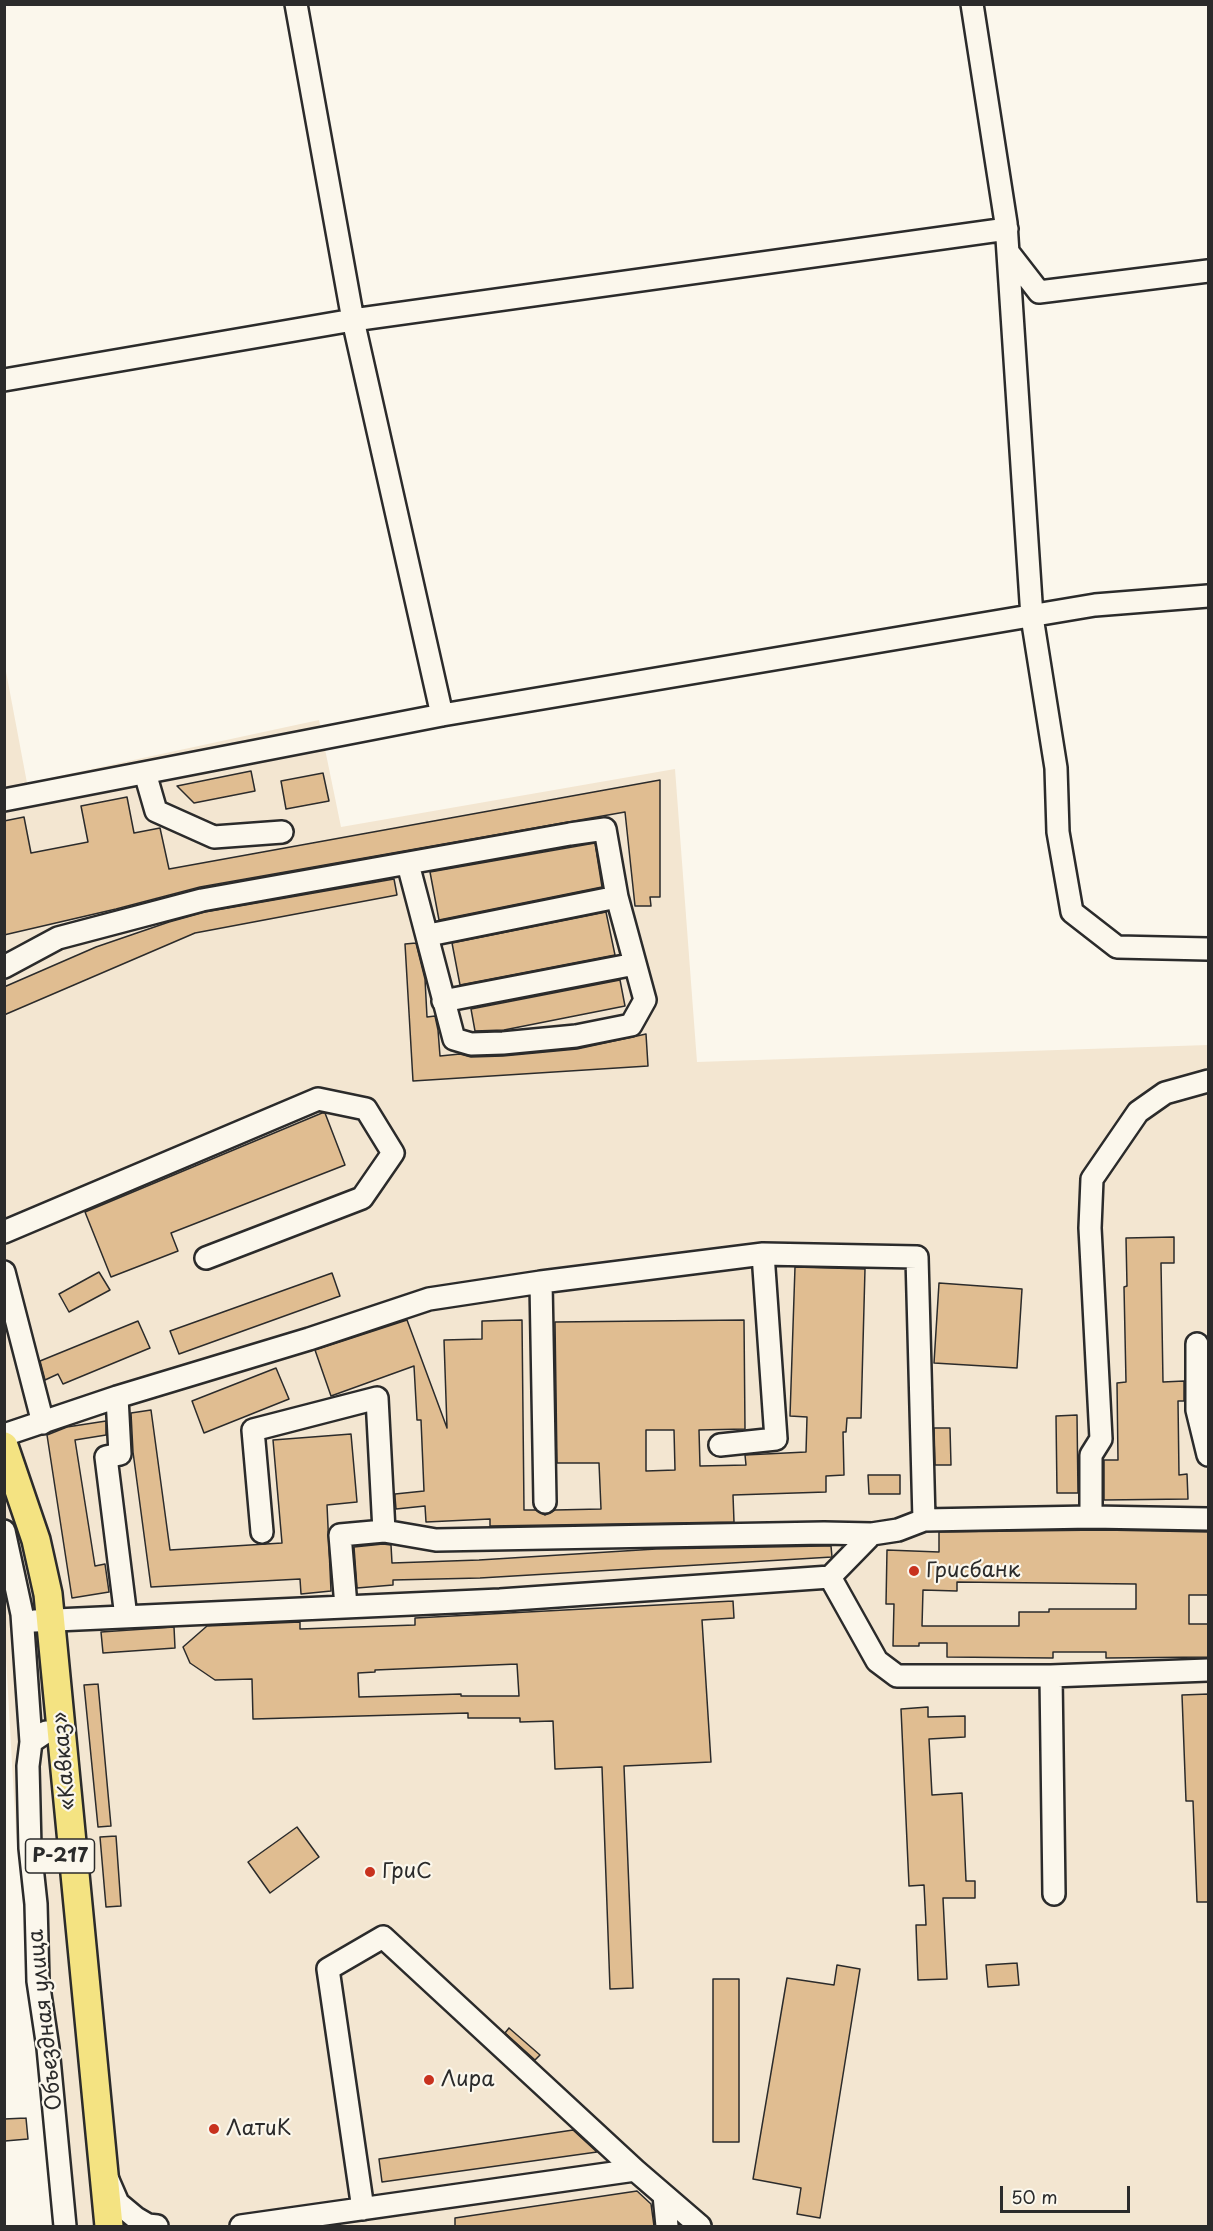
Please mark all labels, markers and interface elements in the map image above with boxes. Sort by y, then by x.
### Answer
place label: Грисбанк [926,1558,1020,1584]
marker: Грисбанк [907,1564,921,1578]
street label: «Кавказ» [48,1711,82,1811]
road number: Р-217 [26,1839,94,1873]
place label: ГриС [382,1859,432,1885]
marker: ГриС [363,1865,377,1879]
street label: Объездная улица [24,1928,68,2112]
place label: Лира [441,2067,494,2093]
marker: Лира [422,2073,436,2087]
place label: ЛатиК [226,2116,291,2142]
marker: ЛатиК [207,2122,221,2136]
scale bar [1003,2174,1134,2212]
text: 50 m [1011,2183,1058,2210]

